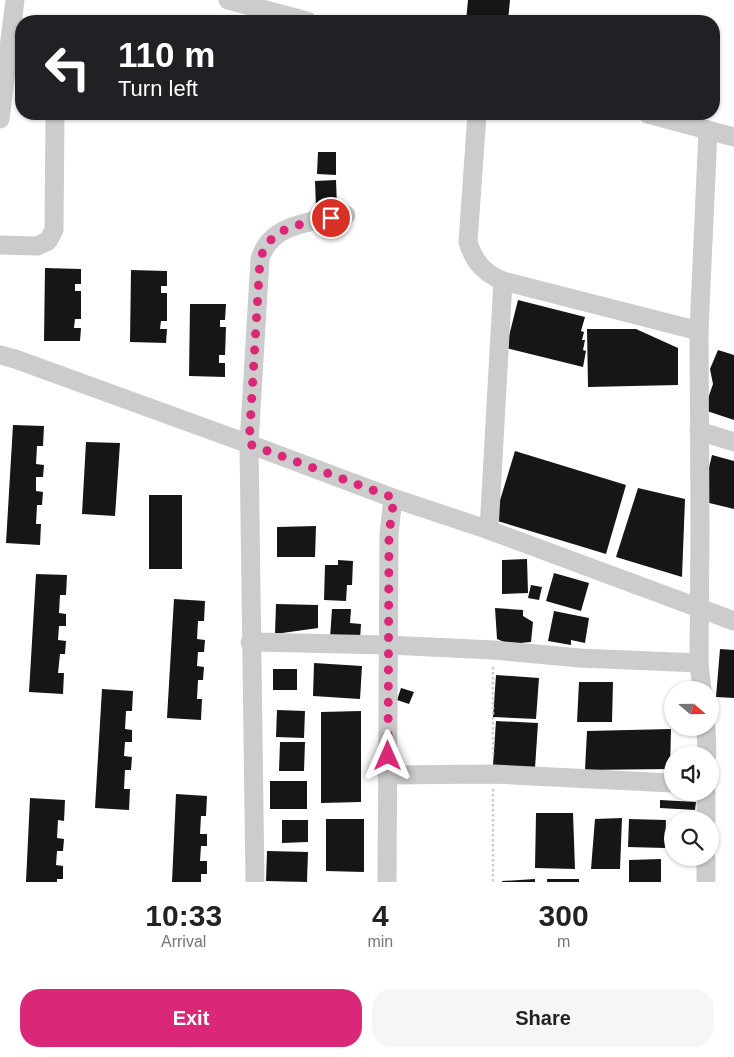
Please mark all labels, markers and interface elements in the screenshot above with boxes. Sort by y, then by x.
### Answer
icon: left [35,35,100,100]
text: 110 m [118,35,215,74]
text: Turn left [118,76,198,101]
pin [310,197,352,239]
icon: arrive [317,204,345,232]
north arrow [664,681,719,736]
map controls [664,681,719,866]
position arrow [361,729,413,781]
button: sound [664,746,719,801]
button: search [664,811,719,866]
text: 10:33 [145,899,222,932]
text: 4 [372,899,389,932]
text: 300 [539,899,589,932]
text: Arrival [161,933,206,950]
text: min [367,933,393,950]
text: m [557,933,570,950]
button: Exit [20,989,362,1047]
button: Share [372,989,714,1047]

